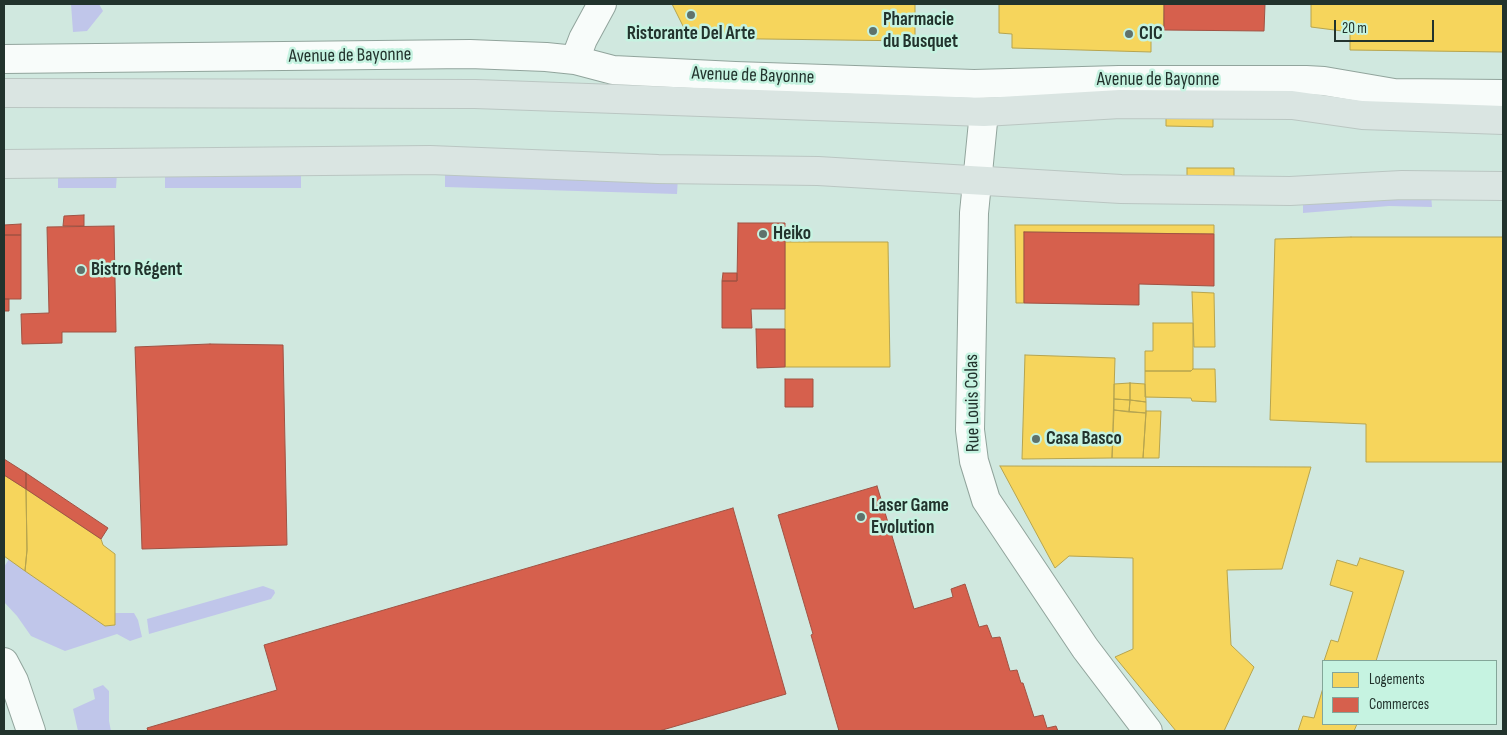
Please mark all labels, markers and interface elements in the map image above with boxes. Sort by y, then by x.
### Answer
marker: Ristorante Del Arte [685,9,697,21]
place label: Pharmacie du Busquet [883,9,958,53]
scale bar [1337,10,1437,42]
text: 20 m [1342,19,1367,38]
place label: Ristorante Del Arte [627,23,755,45]
place label: CIC [1139,23,1163,45]
marker: Pharmacie du Busquet [867,25,879,37]
marker: CIC [1123,28,1135,40]
street label: Avenue de Bayonne [288,44,412,68]
street label: Avenue de Bayonne [691,62,815,90]
street label: Avenue de Bayonne [1097,69,1219,91]
place label: Heiko [773,223,811,245]
marker: Heiko [757,228,769,240]
place label: Bistro Régent [91,259,182,281]
marker: Bistro Régent [75,264,87,276]
street label: Rue Louis Colas [961,354,985,452]
place label: Casa Basco [1046,428,1122,450]
marker: Casa Basco [1030,433,1042,445]
place label: Laser Game Evolution [871,495,949,539]
marker: Laser Game Evolution [855,511,867,523]
legend [1322,660,1497,725]
text: Logements [1369,670,1425,689]
text: Commerces [1369,695,1429,714]

